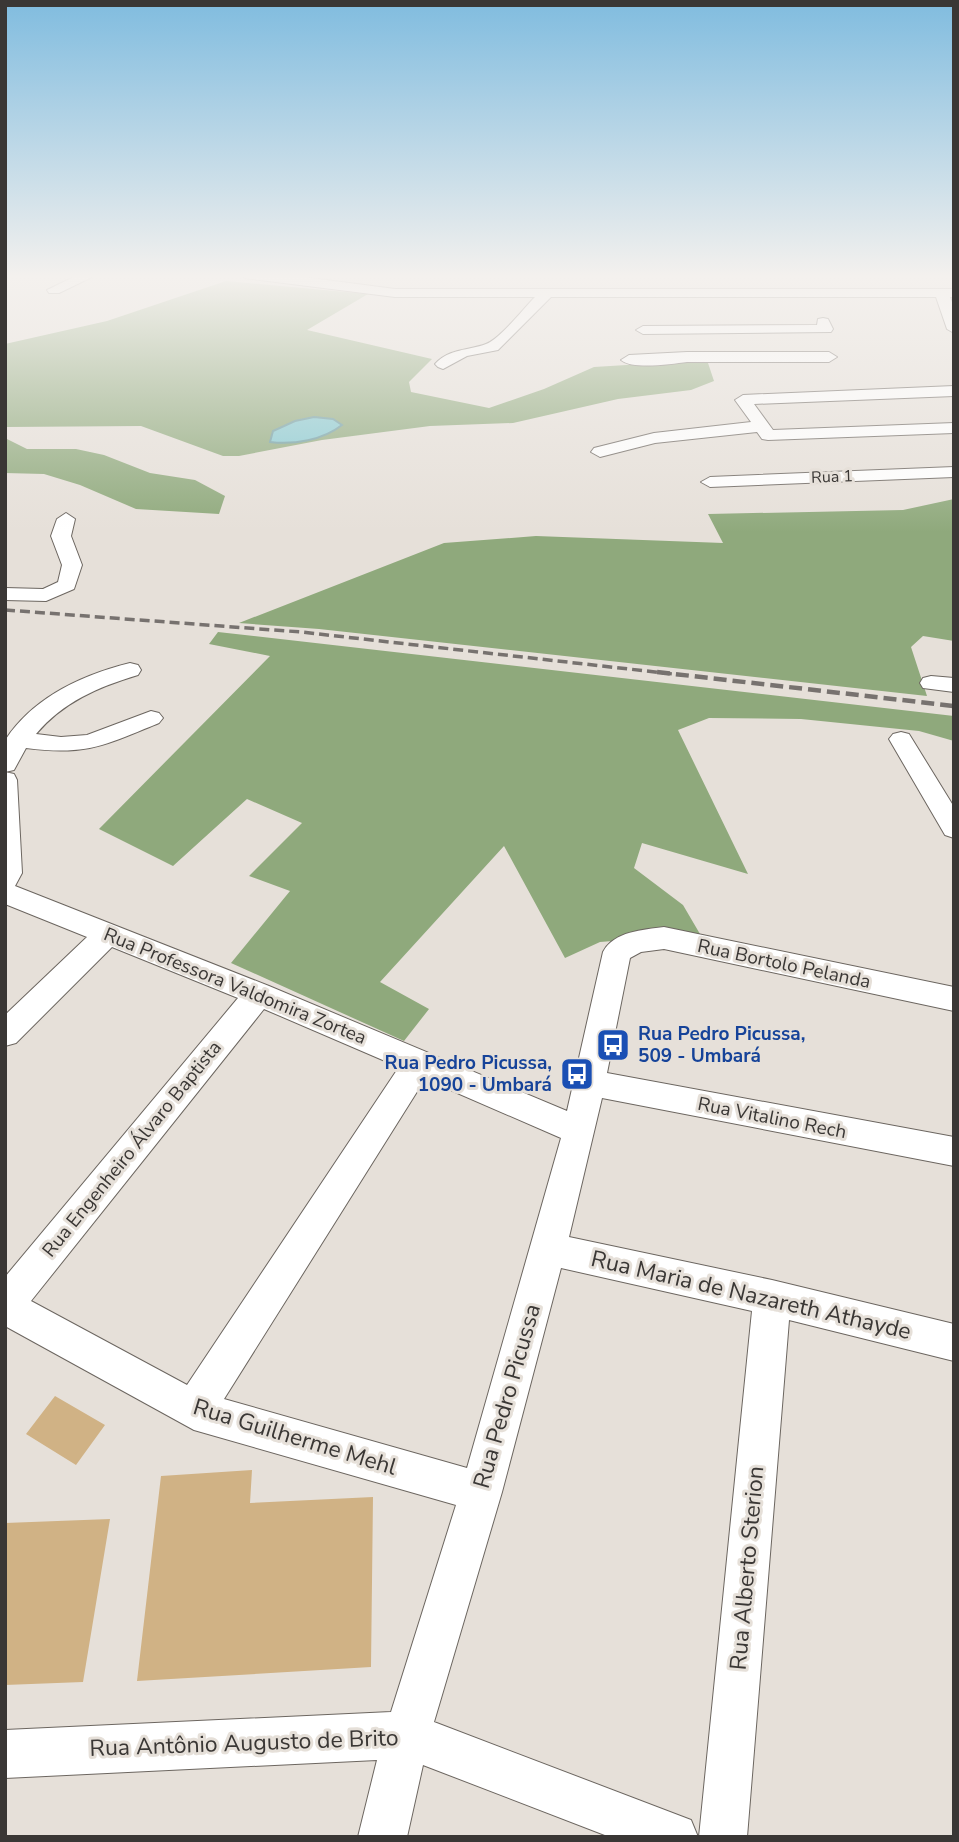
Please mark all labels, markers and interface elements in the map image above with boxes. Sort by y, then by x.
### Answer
street label: Rua 1 [811,465,853,489]
street label: Rua Professora Valdomira Zortea [100,921,370,1051]
street label: Rua Bortolo Pelanda [695,933,873,995]
place label: Rua Pedro Picussa, 509 - Umbará [638,1021,805,1069]
bus stop icon: Rua Pedro Picussa, 509 - Umbará [594,1026,632,1064]
street label: Rua Engenheiro Álvaro Baptista [36,1035,228,1263]
place label: Rua Pedro Picussa, 1090 - Umbará [385,1050,552,1098]
bus stop icon: Rua Pedro Picussa, 1090 - Umbará [558,1055,596,1093]
street label: Rua Vitalino Rech [695,1091,849,1145]
street label: Rua Maria de Nazareth Athayde [588,1243,914,1347]
street label: Rua Pedro Picussa [466,1300,548,1492]
street label: Rua Guilherme Mehl [189,1391,401,1483]
street label: Rua Alberto Sterion [723,1465,771,1671]
street label: Rua Antônio Augusto de Brito [89,1722,399,1764]

